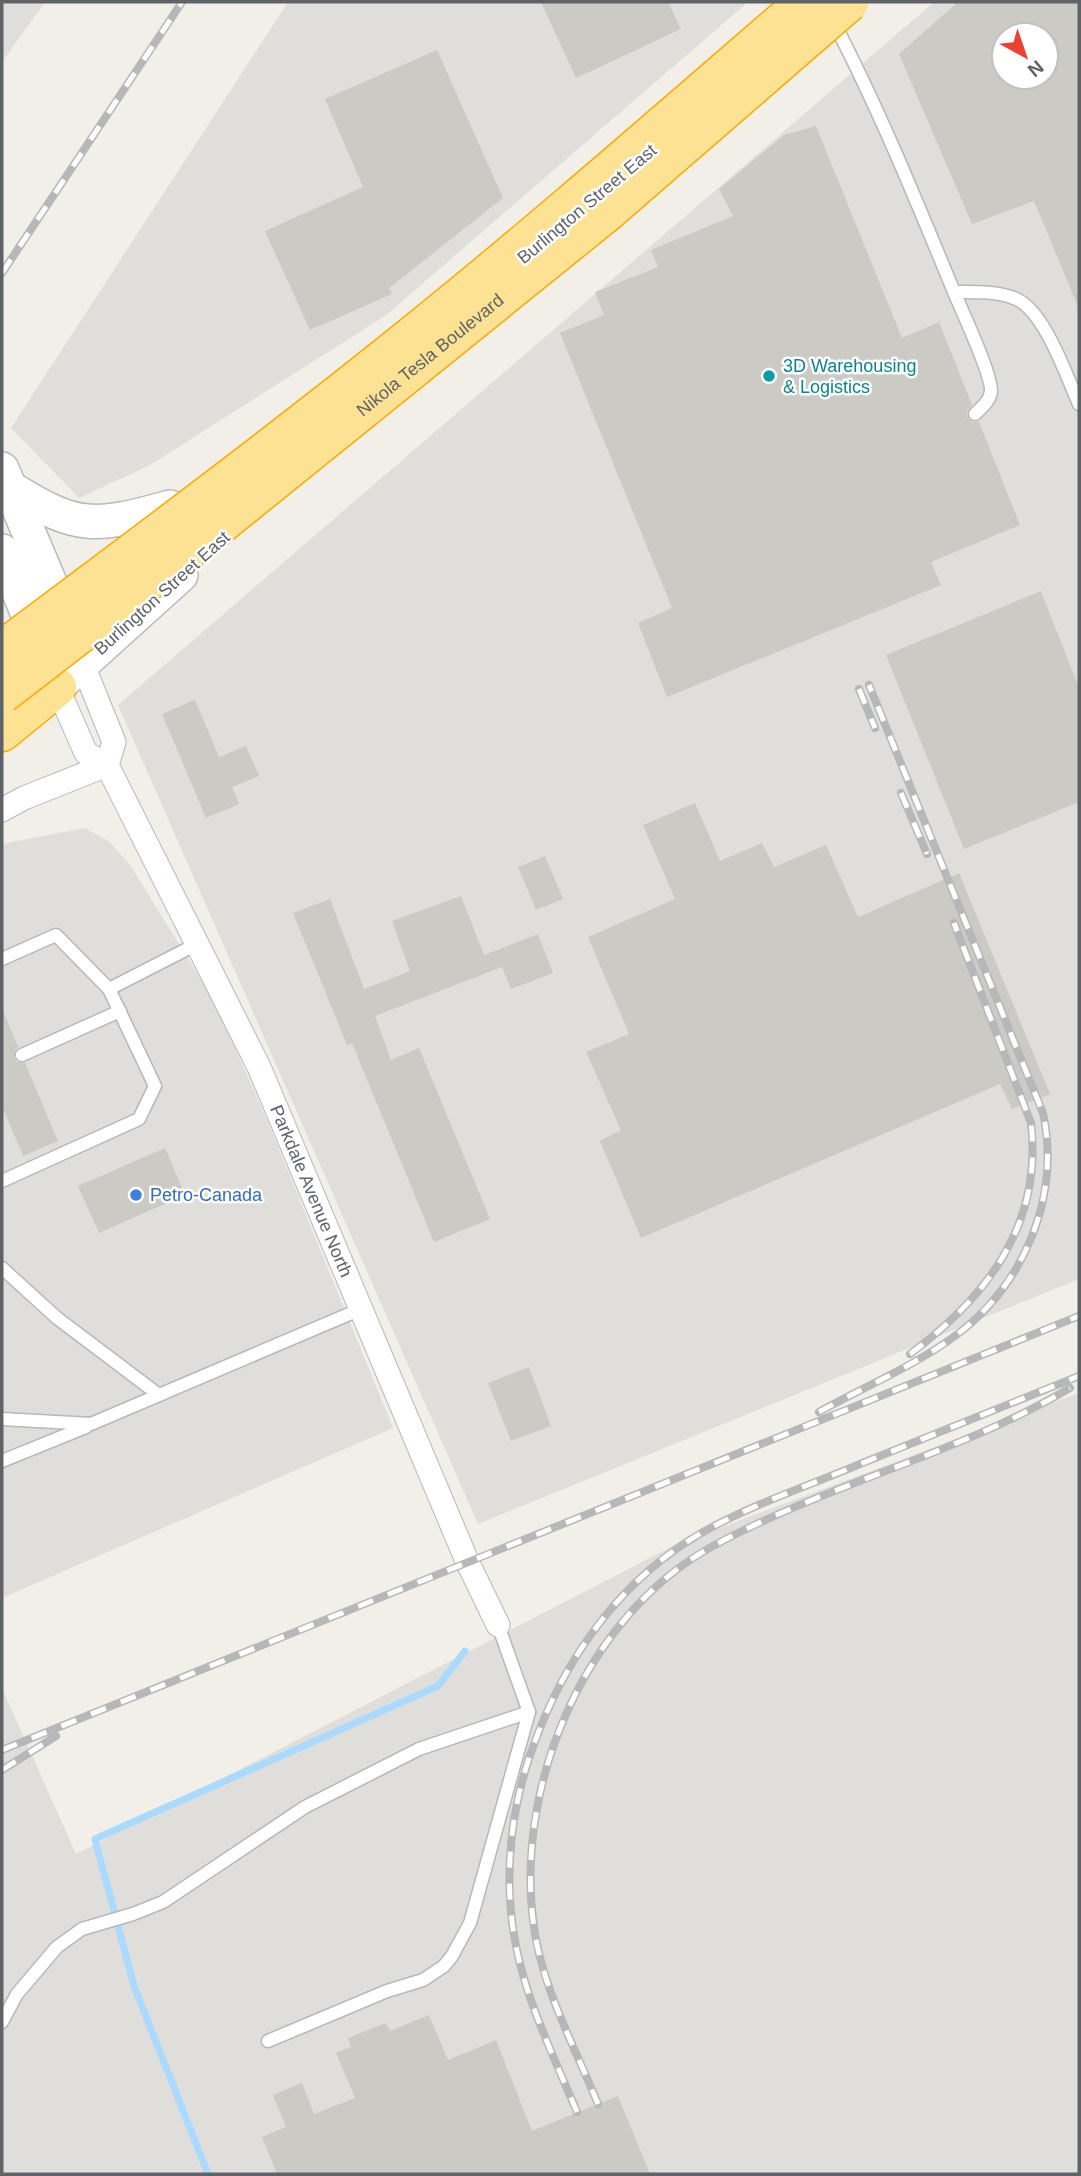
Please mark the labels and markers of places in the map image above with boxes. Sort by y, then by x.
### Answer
place label: 3D Warehousing & Logistics [783,356,916,397]
marker: 3D Warehousing & Logistics [761,368,777,384]
place label: Petro-Canada [150,1185,263,1205]
marker: Petro-Canada [128,1187,144,1203]

